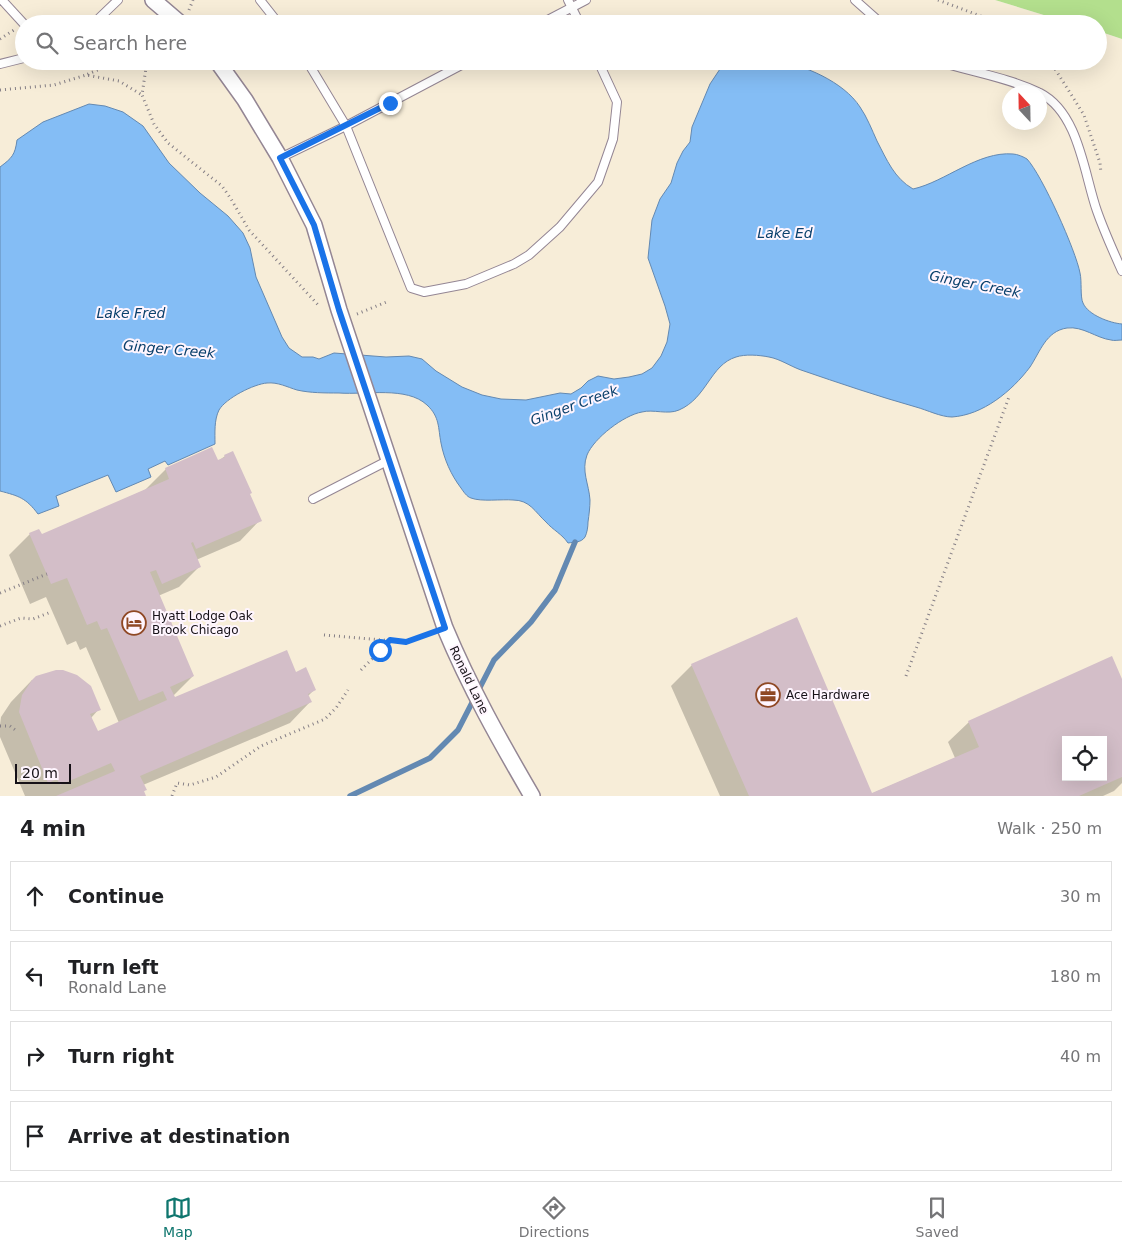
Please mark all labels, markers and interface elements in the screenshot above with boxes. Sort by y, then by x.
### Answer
search box [15,15,1107,70]
icon: search [33,29,61,57]
text: Search here [73,32,187,54]
north arrow [1002,85,1047,130]
route end [379,92,402,115]
water label: Lake Ed [757,225,813,241]
water label: Ginger Creek [928,267,1023,301]
water label: Lake Fred [97,305,166,321]
water label: Ginger Creek [122,337,216,361]
water label: Ginger Creek [528,381,621,428]
place label: Hyatt Lodge Oak Brook Chicago [152,609,253,637]
hotel icon: Hyatt Lodge Oak Brook Chicago [121,610,147,636]
route start [369,639,392,662]
street label: Ronald Lane [447,644,491,716]
office icon: Ace Hardware [755,682,781,708]
place label: Ace Hardware [786,688,870,702]
map controls [1062,736,1107,781]
button: locate [1062,736,1107,781]
scale bar [15,761,71,784]
text: 20 m [22,765,58,781]
text: 4 min [20,817,86,841]
text: Walk · 250 m [997,819,1102,838]
icon: ahead [21,882,49,910]
text: Continue [68,885,164,907]
text: 30 m [1060,887,1101,906]
text: Turn left [68,956,159,978]
icon: left [21,962,49,990]
text: 180 m [1050,967,1101,986]
text: Ronald Lane [68,978,167,997]
icon: right [21,1042,49,1070]
text: Turn right [68,1045,174,1067]
text: 40 m [1060,1047,1101,1066]
icon: arrive [21,1122,49,1150]
text: Arrive at destination [68,1125,290,1147]
tab: Map [163,1194,193,1240]
tab: Directions [519,1194,589,1240]
tab: Saved [916,1194,959,1240]

